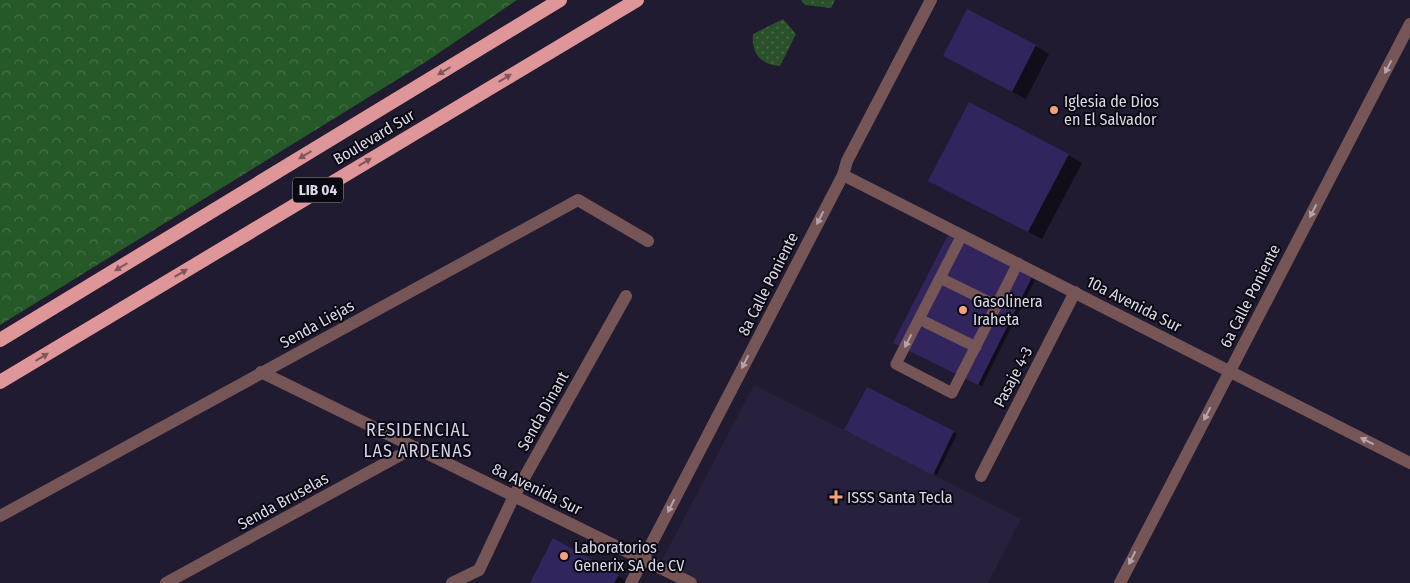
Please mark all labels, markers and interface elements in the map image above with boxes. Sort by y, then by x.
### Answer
one-way arrow [1384,60,1392,74]
one-way arrow [437,66,450,75]
one-way arrow [498,74,511,83]
place label: Iglesia de Dios en El Salvador [1064,92,1159,129]
marker: Iglesia de Dios en El Salvador [1048,104,1060,116]
street label: Boulevard Sur [330,105,419,169]
one-way arrow [298,150,311,160]
one-way arrow [359,158,372,167]
road number: LIB 04 [293,178,343,202]
one-way arrow [1309,204,1317,218]
one-way arrow [816,211,824,225]
street label: 8a Calle Poniente [734,229,802,339]
street label: 6a Calle Poniente [1216,241,1284,351]
one-way arrow [115,262,128,271]
one-way arrow [175,268,188,277]
street label: 10a Avenida Sur [1083,272,1185,336]
place label: Gasolinera Iraheta [973,292,1043,329]
street label: Senda Liejas [277,296,358,352]
marker: Gasolinera Iraheta [957,304,969,316]
one-way arrow [904,333,912,348]
street label: Pasaje 4-3 [990,344,1036,410]
one-way arrow [35,352,48,361]
one-way arrow [741,355,750,369]
street label: Senda Dinant [513,367,573,454]
one-way arrow [1203,407,1211,421]
district label: RESIDENCIAL LAS ARDENAS [363,419,473,462]
one-way arrow [1359,437,1374,445]
street label: 8a Avenida Sur [489,459,585,519]
street label: Senda Bruselas [234,468,332,534]
place label: ISSS Santa Tecla [847,488,953,507]
marker: ISSS Santa Tecla [829,490,843,504]
one-way arrow [667,499,675,514]
place label: Laboratorios Generix SA de CV [574,538,685,575]
marker: Laboratorios Generix SA de CV [558,550,570,562]
one-way arrow [1128,552,1137,565]

